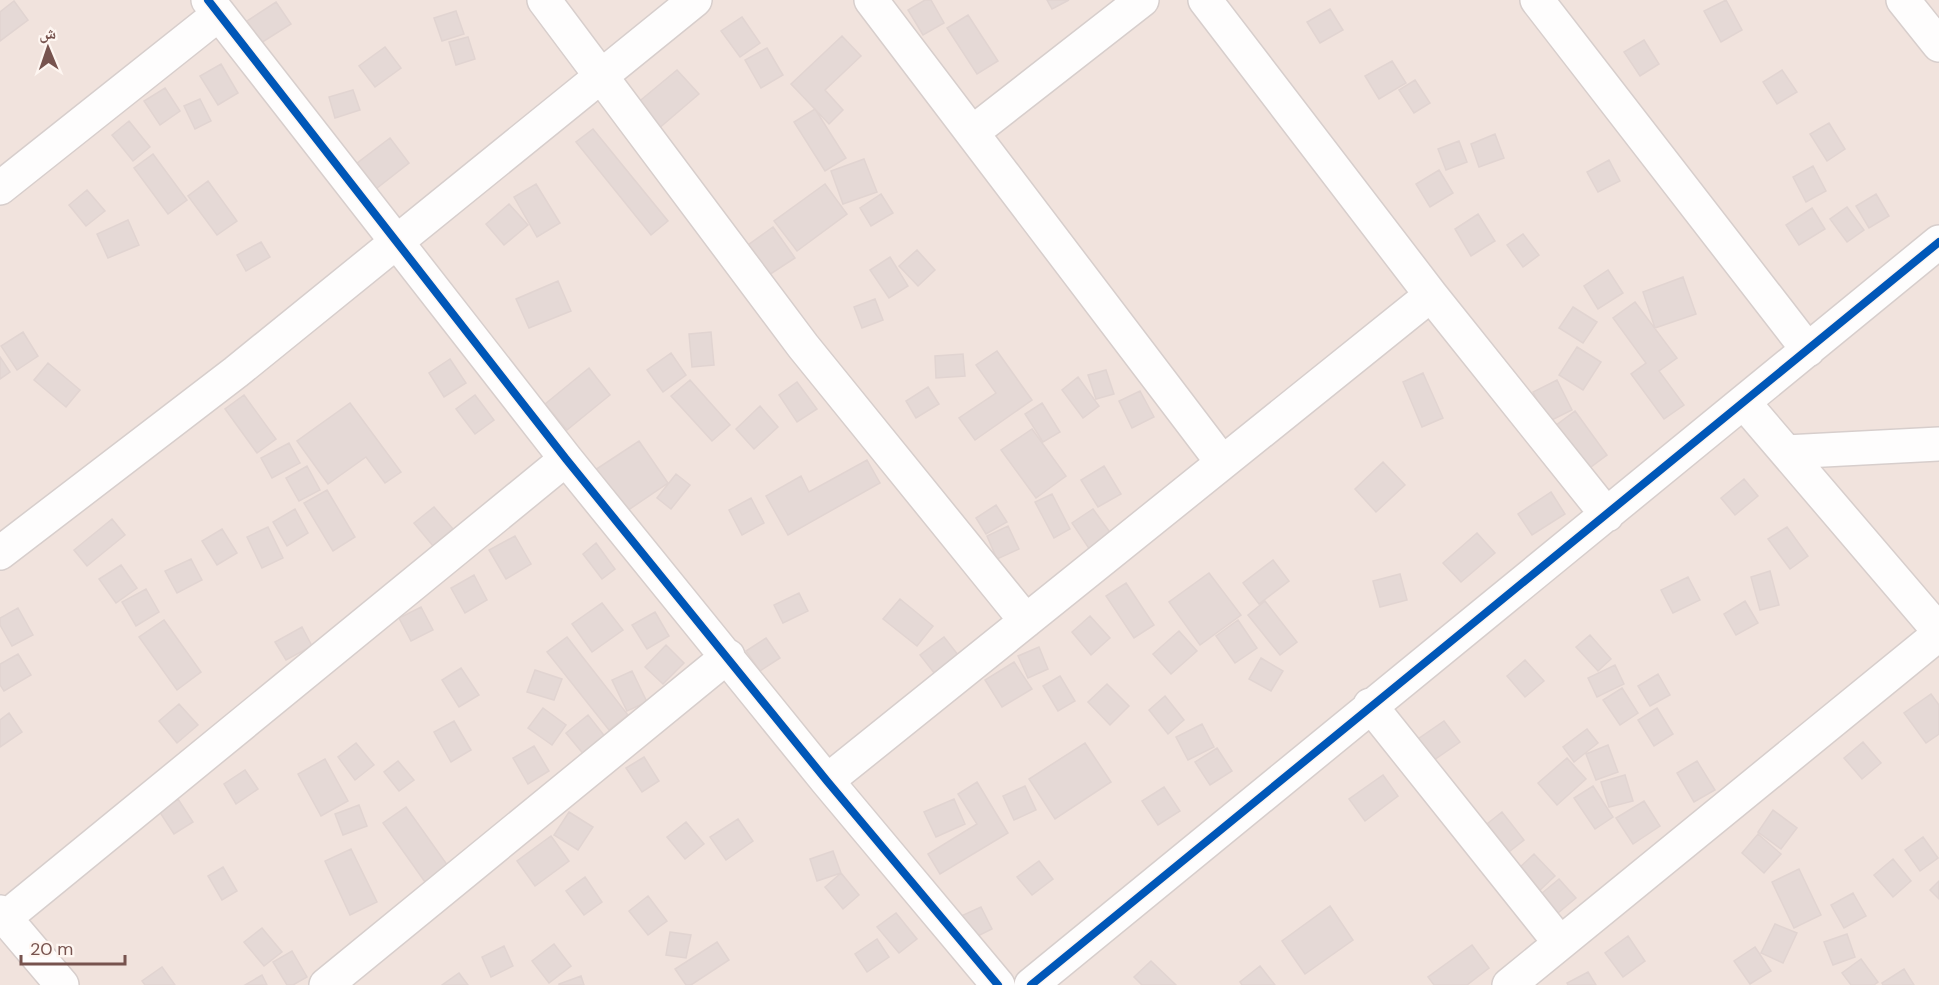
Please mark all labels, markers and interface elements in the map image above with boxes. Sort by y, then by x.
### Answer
north arrow [18,18,78,78]
text: ش [39,23,56,44]
scale bar [21,928,124,966]
text: 20 m [30,937,73,961]

